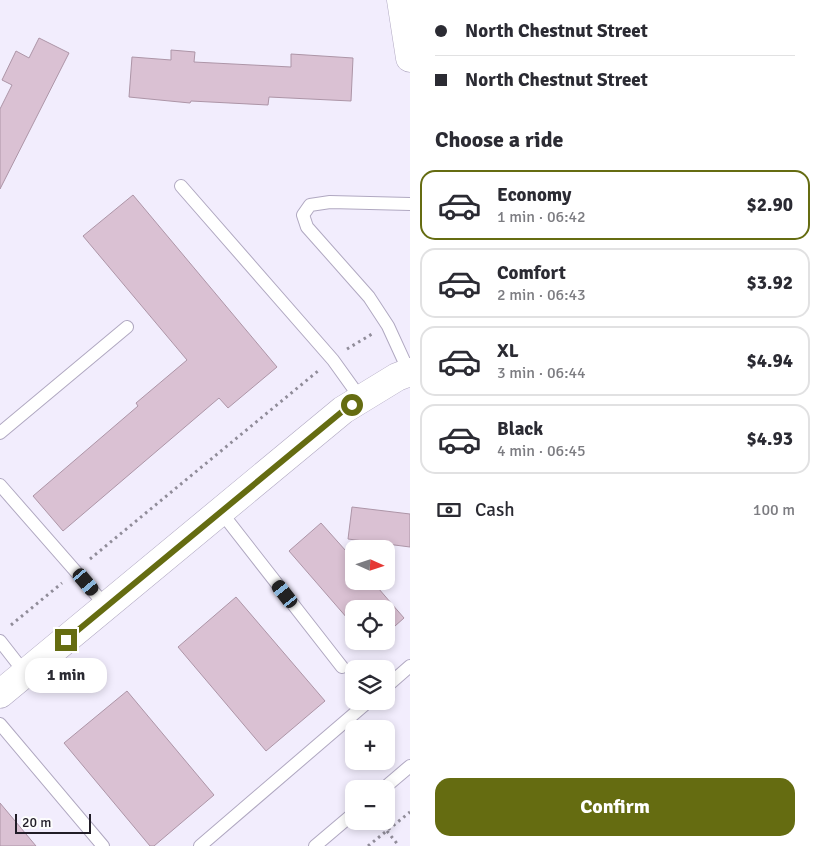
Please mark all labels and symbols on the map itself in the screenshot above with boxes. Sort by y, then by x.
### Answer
route start [341,394,363,416]
north arrow [345,540,395,590]
car [70,566,101,598]
car [269,578,300,610]
route end [55,629,77,651]
callout: 1 min [25,658,107,692]
scale bar [15,811,91,834]

